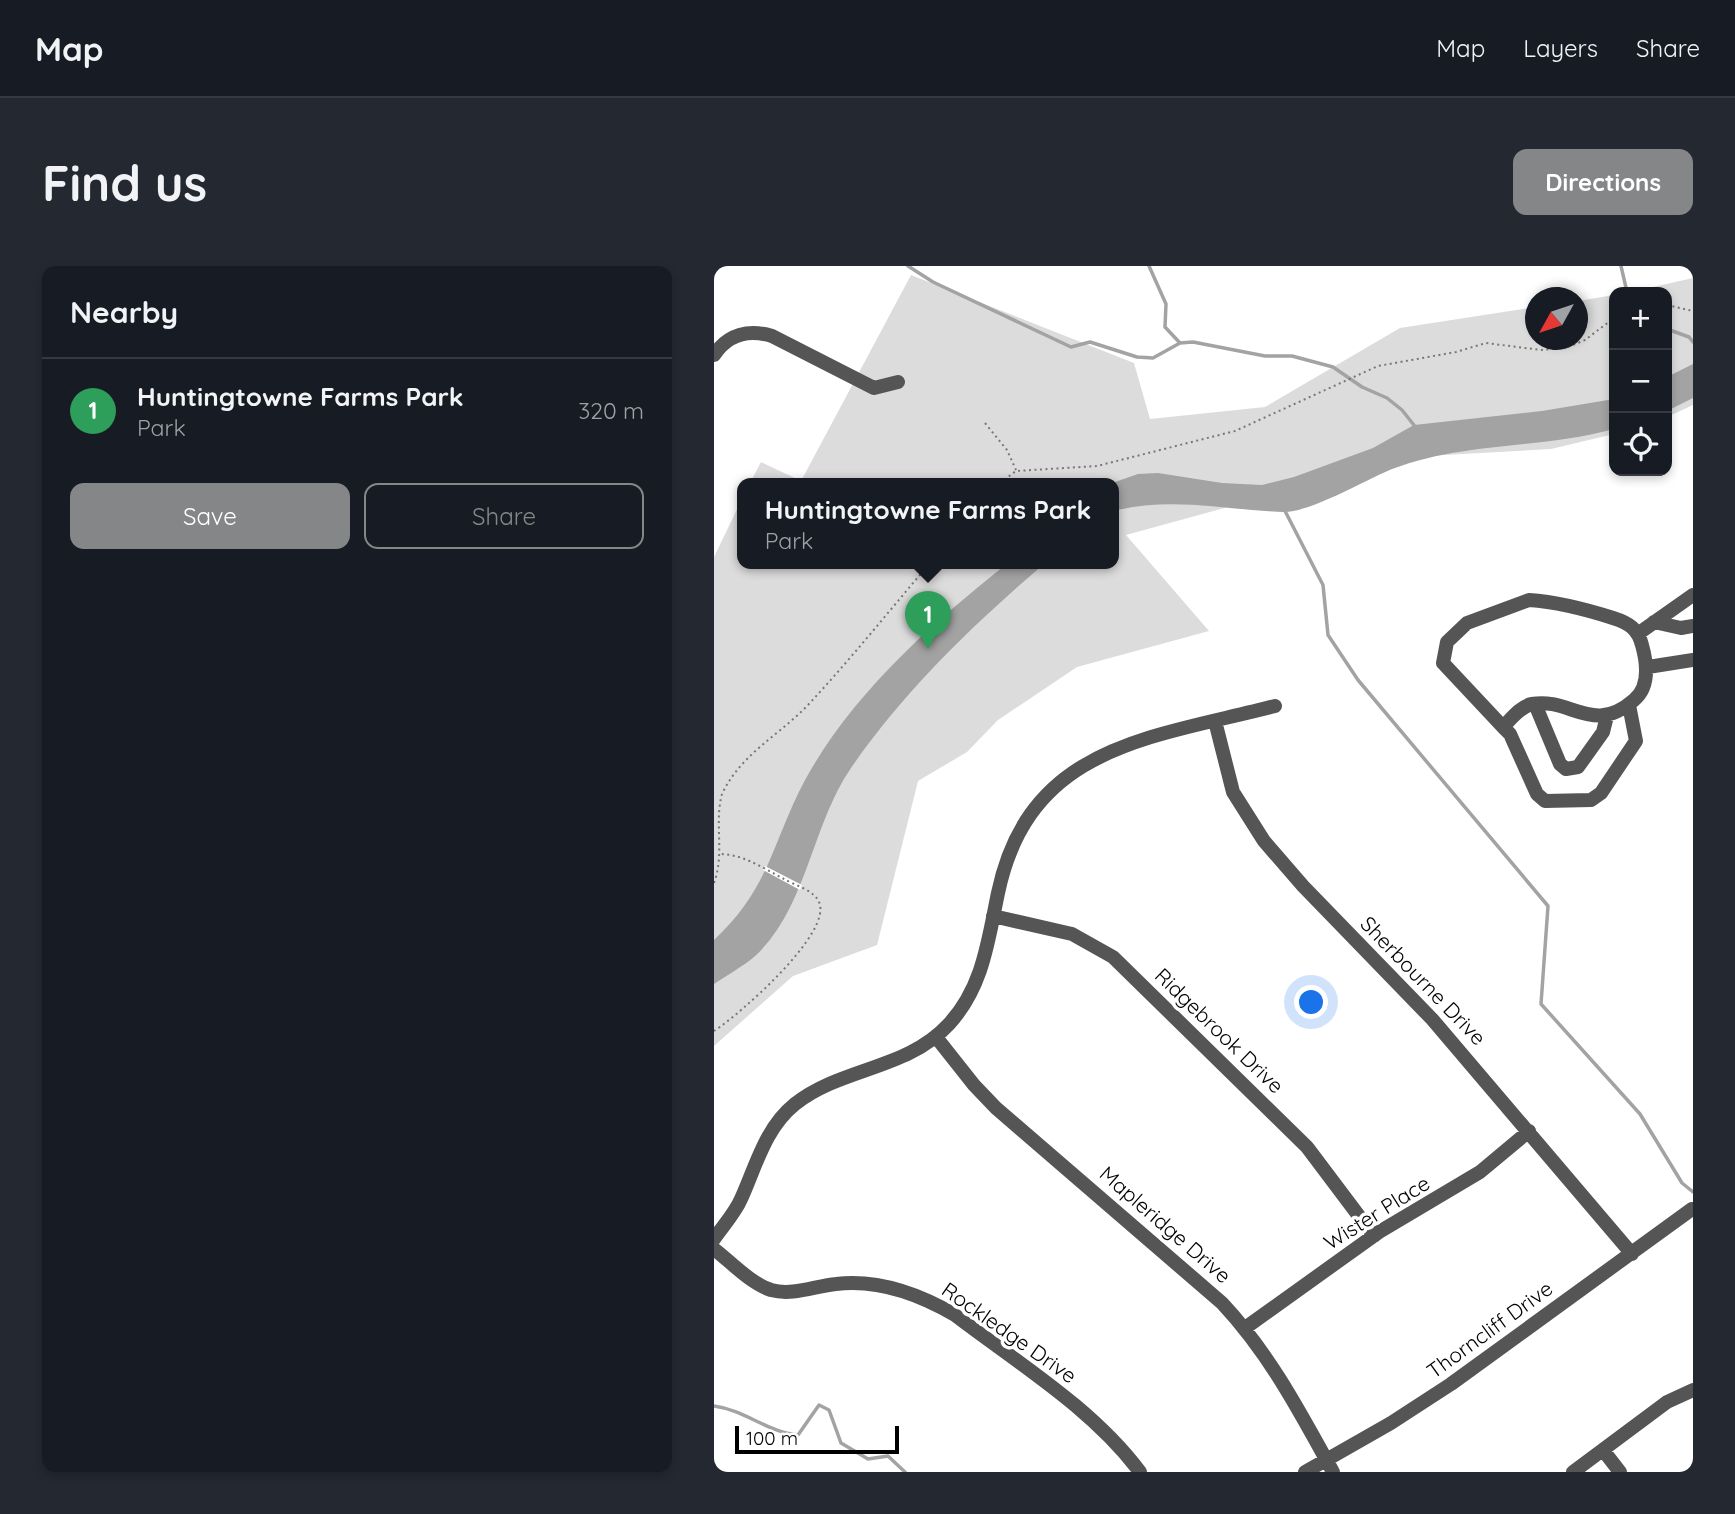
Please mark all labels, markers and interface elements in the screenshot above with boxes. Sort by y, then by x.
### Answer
text: Map [35,28,103,69]
text: Map [1436,33,1485,63]
text: Layers [1523,33,1598,63]
text: Share [1636,33,1700,63]
button: Directions [1513,149,1693,215]
text: Find us [42,152,207,213]
north arrow [1525,287,1588,350]
map controls [1609,287,1672,476]
button: + [1609,287,1672,350]
text: Nearby [70,293,178,331]
button: − [1609,350,1672,413]
text: Huntingtowne Farms Park [137,380,464,413]
text: 1 [89,396,97,425]
text: 320 m [578,396,644,425]
text: Park [137,413,186,442]
button: locate [1609,413,1672,476]
popup [737,478,1119,569]
button: Save [70,483,350,549]
button: Share [364,483,644,549]
text: Huntingtowne Farms Park [765,493,1091,526]
text: Park [765,526,813,555]
pin: 1 [905,591,951,649]
street label: Sherbourne Drive [1356,910,1492,1050]
street label: Ridgebrook Drive [1150,962,1290,1098]
your location [1294,985,1328,1019]
street label: Mapleridge Drive [1095,1160,1237,1288]
street label: Wister Place [1319,1169,1434,1255]
street label: Thorncliff Drive [1421,1275,1557,1384]
street label: Rockledge Drive [937,1276,1082,1388]
scale bar [735,1423,900,1455]
text: 100 m [746,1426,798,1450]

